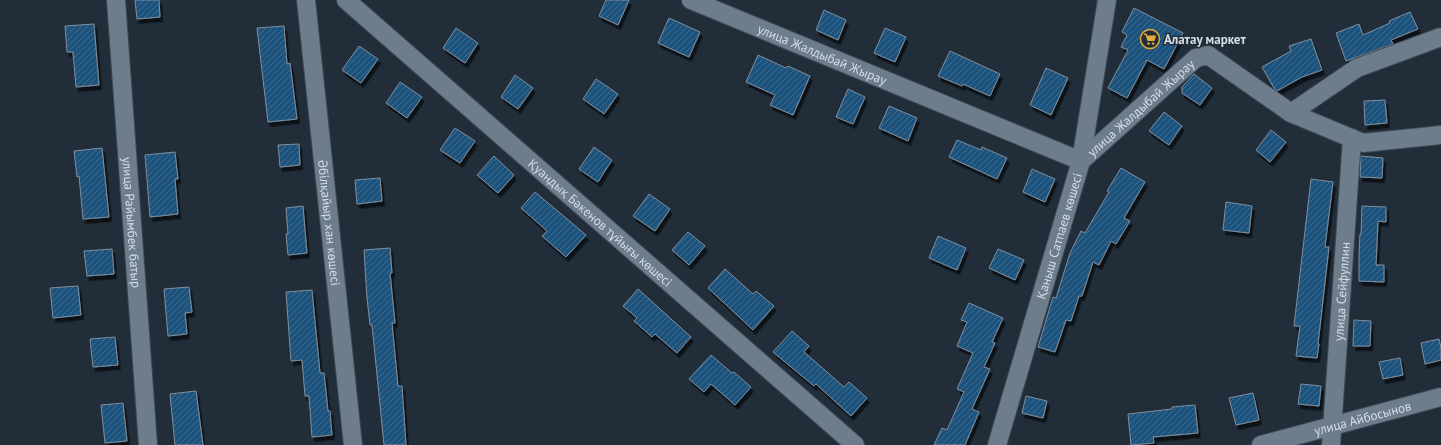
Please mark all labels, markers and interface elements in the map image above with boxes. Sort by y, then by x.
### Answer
street label: улица Жалдыбай Жырау [755,20,889,89]
supermarket icon: Алатау маркет [1139,28,1161,50]
place label: Алатау маркет [1164,31,1246,48]
street label: улица Жалдыбай Жырау [1084,55,1198,160]
street label: Қуандық Бәкенов тұйығы көшесі [524,155,676,290]
street label: улица Райымбек батыр [118,156,145,289]
street label: Әбілқайыр хан көшесі [314,159,344,287]
street label: Қаныш Сатпаев көшесі [1033,171,1086,301]
street label: улица Сейфуллин [1330,241,1354,341]
street label: улица Айбосынов [1312,397,1413,440]

